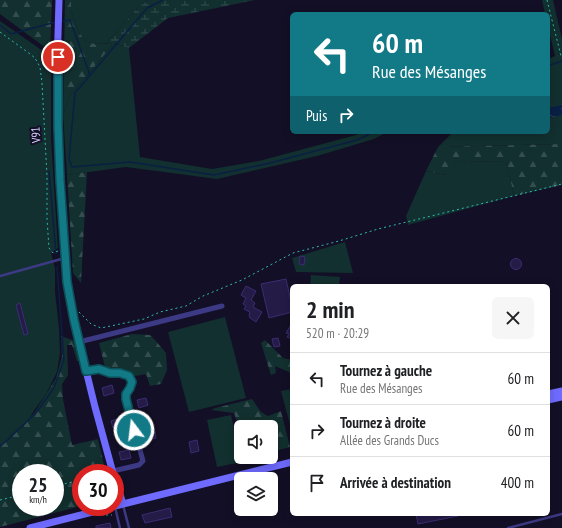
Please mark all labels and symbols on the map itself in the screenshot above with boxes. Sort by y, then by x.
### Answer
pin [41,40,75,74]
street label: V91 [27,126,44,145]
position arrow [113,409,155,451]
speed limit sign: 30 [72,464,124,516]

